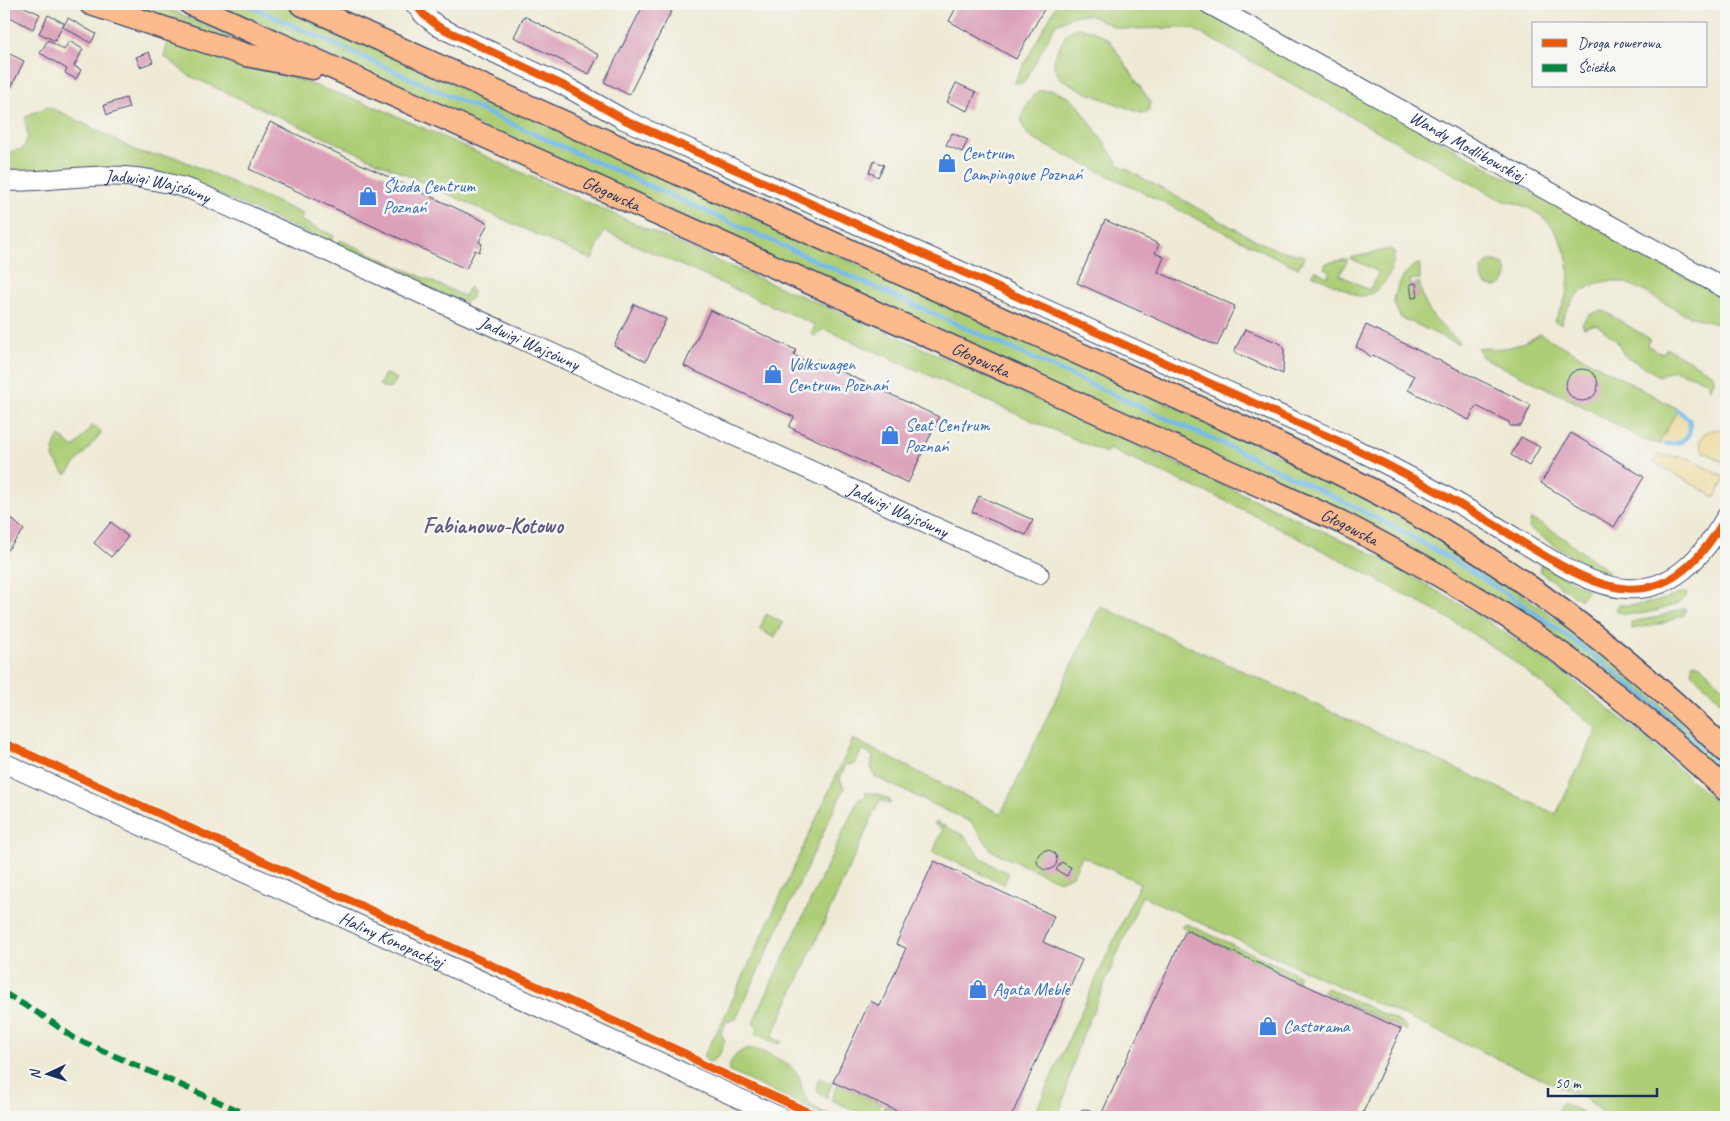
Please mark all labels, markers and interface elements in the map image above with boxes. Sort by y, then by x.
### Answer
legend [1532,22,1708,88]
text: Droga rowerowa [1578,34,1662,53]
text: Ścieżka [1578,58,1616,77]
street label: Wandy Modlibowskiej [1406,106,1531,188]
place label: Centrum Campingowe Poznań [962,142,1084,185]
shop icon: Centrum Campingowe Poznań [936,152,958,174]
street label: Jadwigi Wajsówny [104,165,216,209]
street label: Głogowska [579,171,645,217]
place label: Škoda Centrum Poznań [383,175,476,218]
shop icon: Škoda Centrum Poznań [357,185,379,207]
street label: Jadwigi Wajsówny [475,310,585,376]
street label: Głogowska [948,337,1015,383]
place label: Volkswagen Centrum Poznań [788,353,890,396]
shop icon: Volkswagen Centrum Poznań [762,363,784,385]
place label: Seat Centrum Poznań [905,414,990,457]
shop icon: Seat Centrum Poznań [879,424,901,446]
street label: Jadwigi Wajsówny [844,477,953,543]
street label: Głogowska [1317,503,1383,551]
district label: Fabianowo-Kotowo [423,512,565,540]
street label: Haliny Konopackiej [336,906,449,974]
shop icon: Agata Meble [967,978,989,1000]
place label: Agata Meble [993,978,1071,1000]
shop icon: Castorama [1257,1015,1279,1037]
place label: Castorama [1283,1015,1351,1037]
north arrow [22,1048,72,1098]
scale bar [1548,1066,1656,1098]
text: N [27,1068,44,1080]
text: 50 m [1555,1074,1582,1093]

